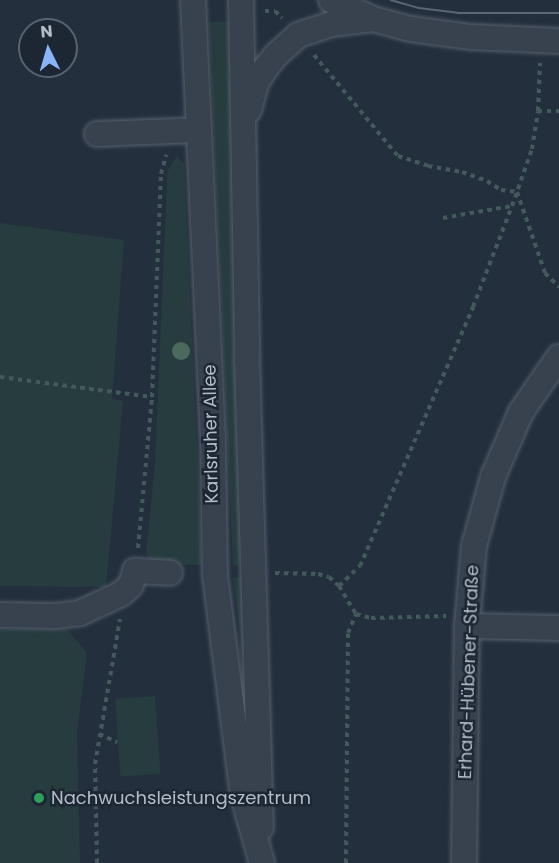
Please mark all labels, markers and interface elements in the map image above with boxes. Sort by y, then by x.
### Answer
north arrow [18,18,78,78]
text: N [40,20,54,44]
street label: Karlsruher Allee [199,364,223,504]
street label: Erhard-Hübener-Straße [454,564,484,780]
place label: Nachwuchsleistungszentrum [51,787,311,809]
marker: Nachwuchsleistungszentrum [32,791,46,805]

